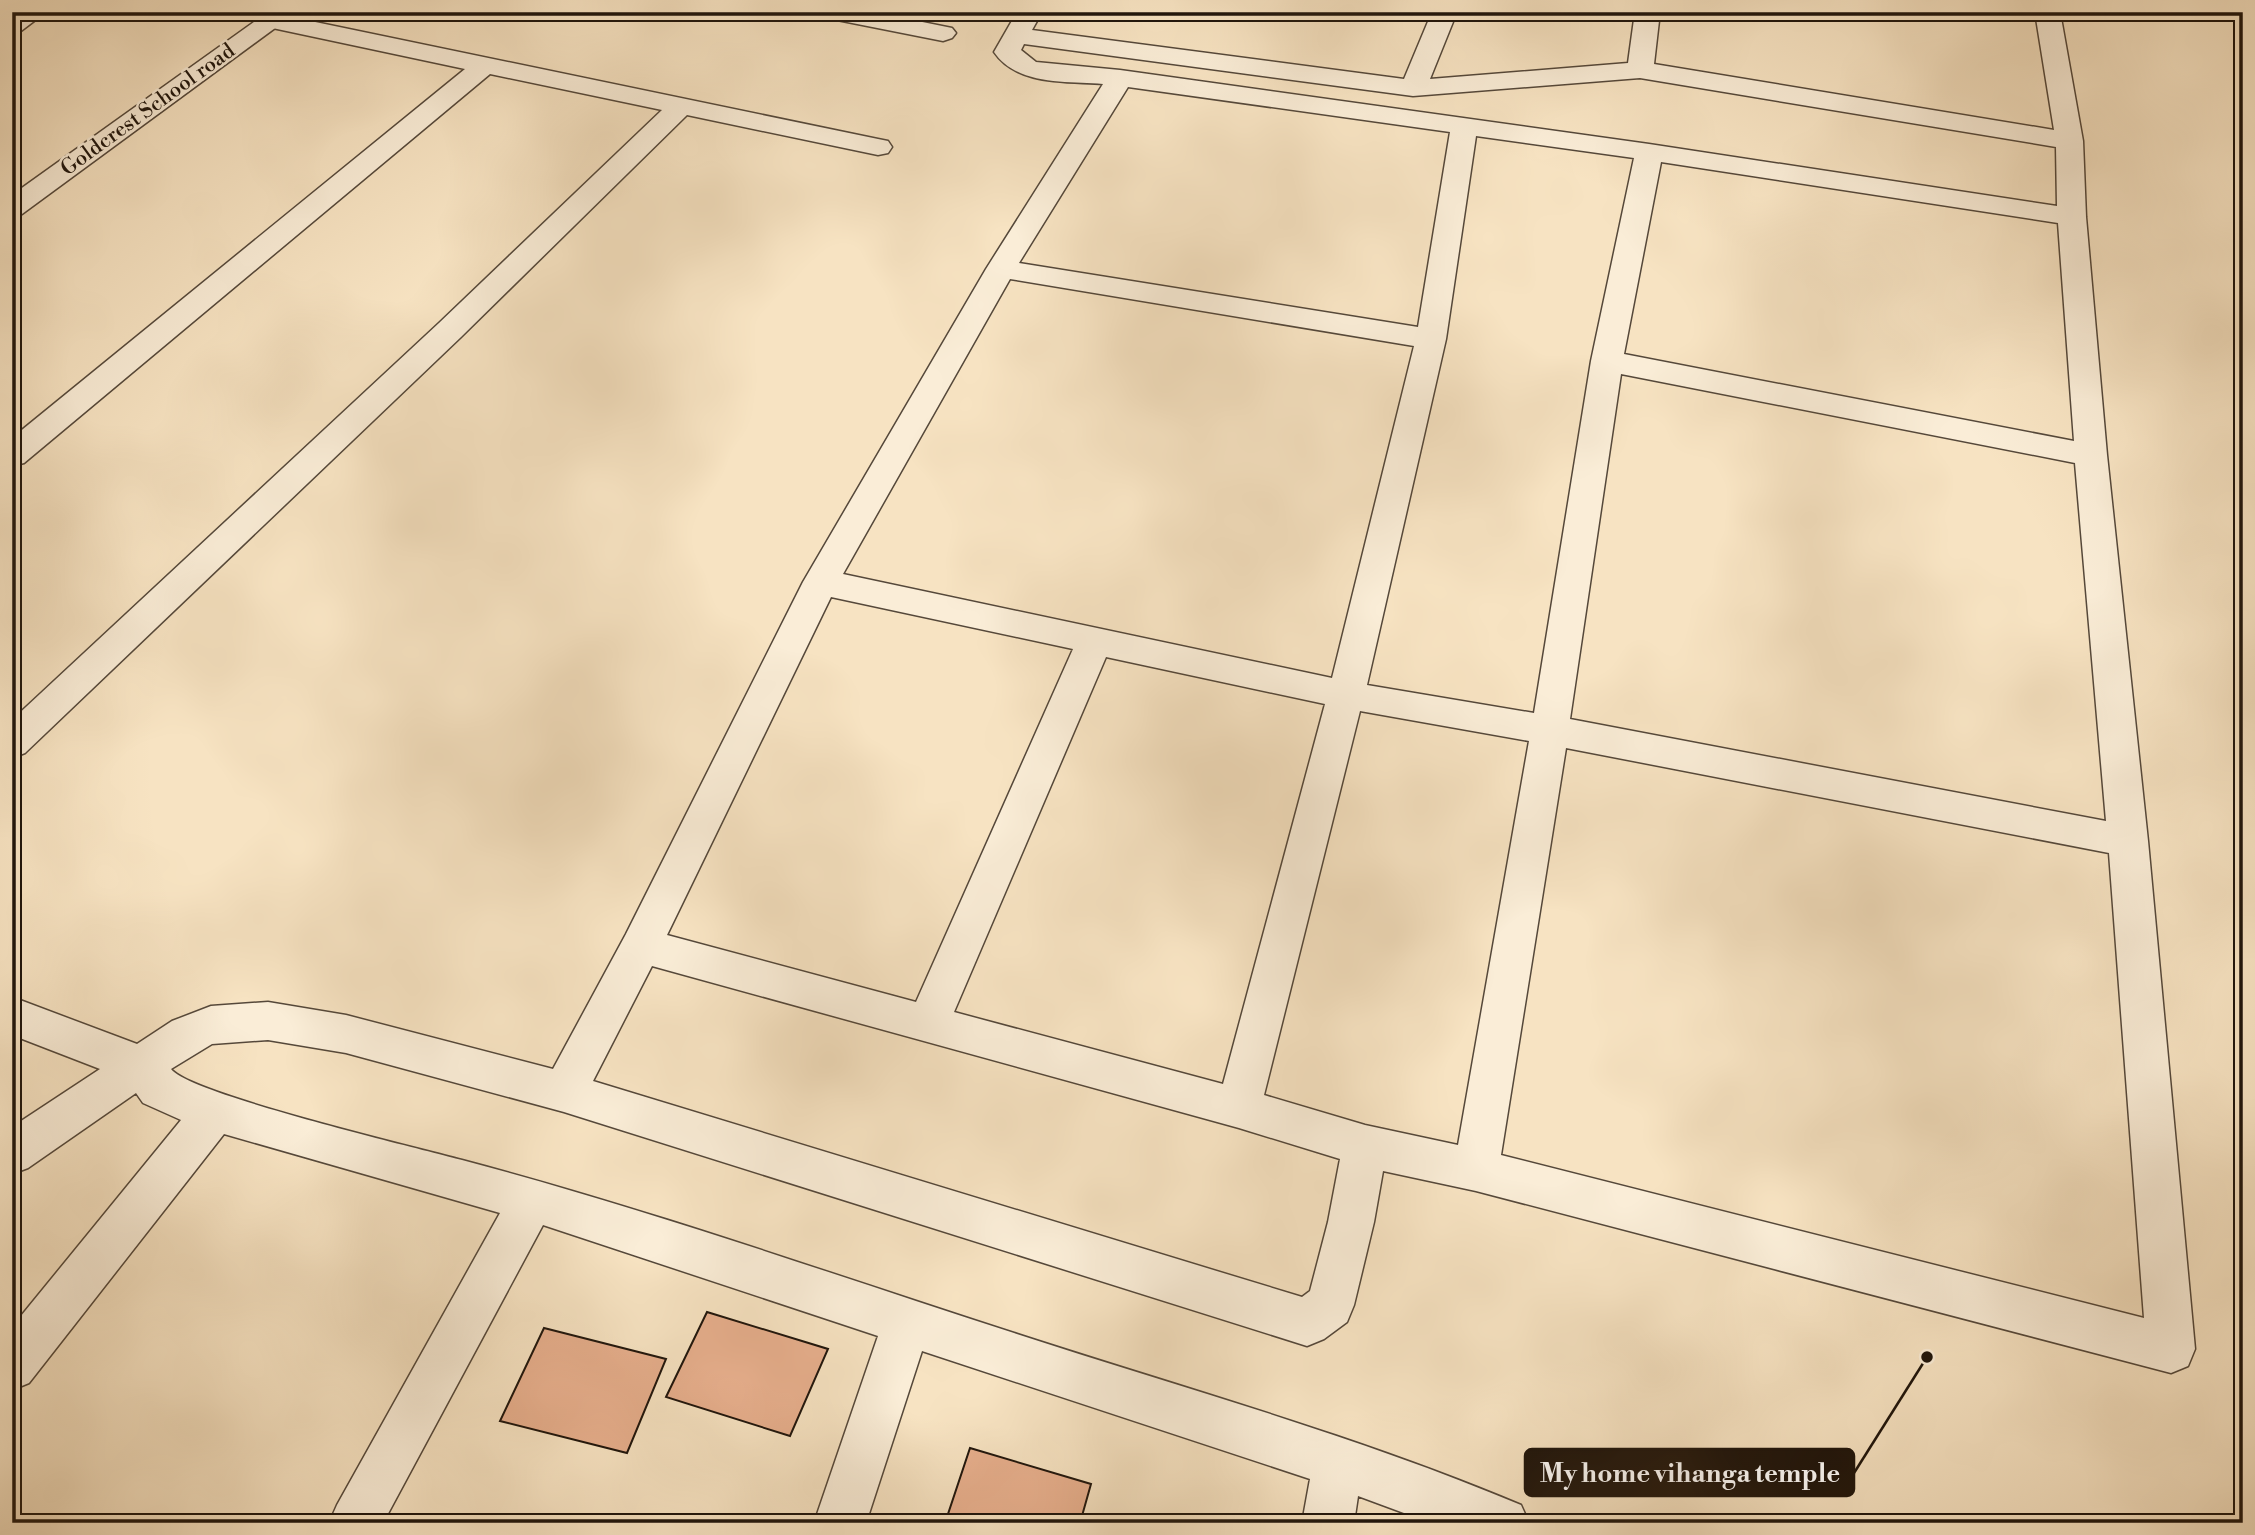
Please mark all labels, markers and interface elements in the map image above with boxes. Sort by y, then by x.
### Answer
street label: Goldcrest School road [56,38,240,182]
callout: My home vihanga temple [1525,1449,1854,1496]
text: My home vihanga temple [1540,1458,1840,1490]

